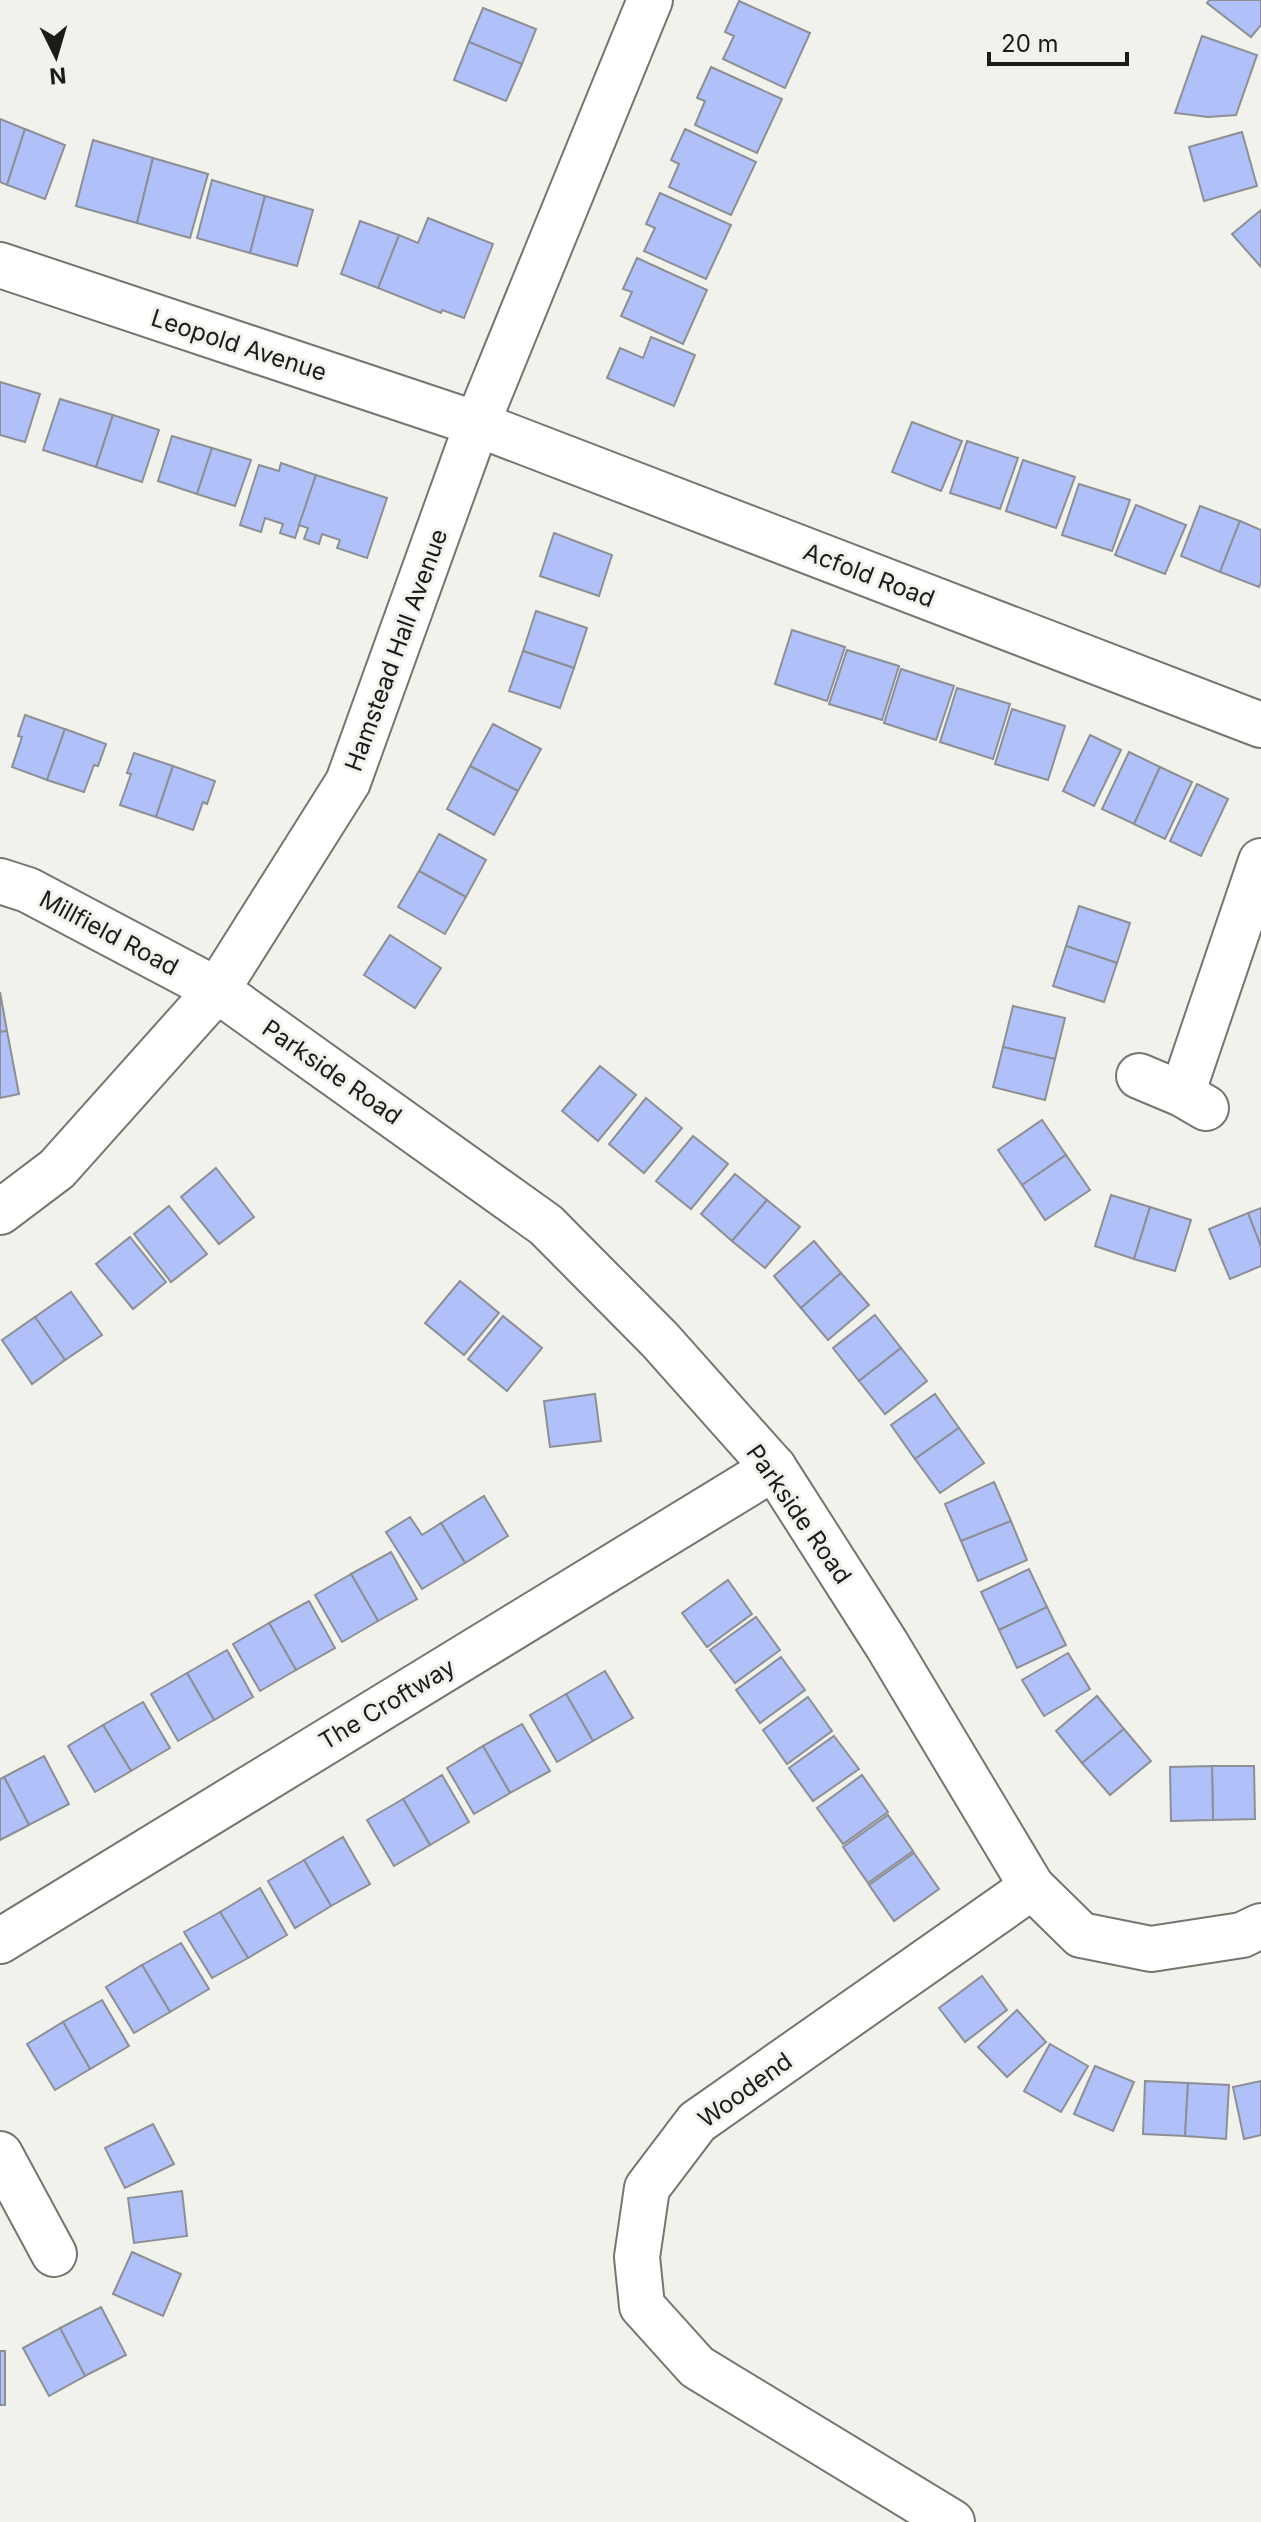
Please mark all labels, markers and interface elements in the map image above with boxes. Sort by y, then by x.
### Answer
north arrow [16,16,96,96]
scale bar [989,16,1127,66]
text: 20 m [1001,29,1059,58]
text: N [48,62,67,90]
street label: Leopold Avenue [148,303,330,387]
street label: Hamstead Hall Avenue [339,525,453,775]
street label: Acfold Road [799,537,939,613]
street label: Millfield Road [35,884,183,982]
street label: Parkside Road [257,1013,407,1131]
street label: Parkside Road [740,1439,858,1589]
street label: The Croftway [314,1652,460,1756]
street label: Woodend [692,2046,798,2134]

